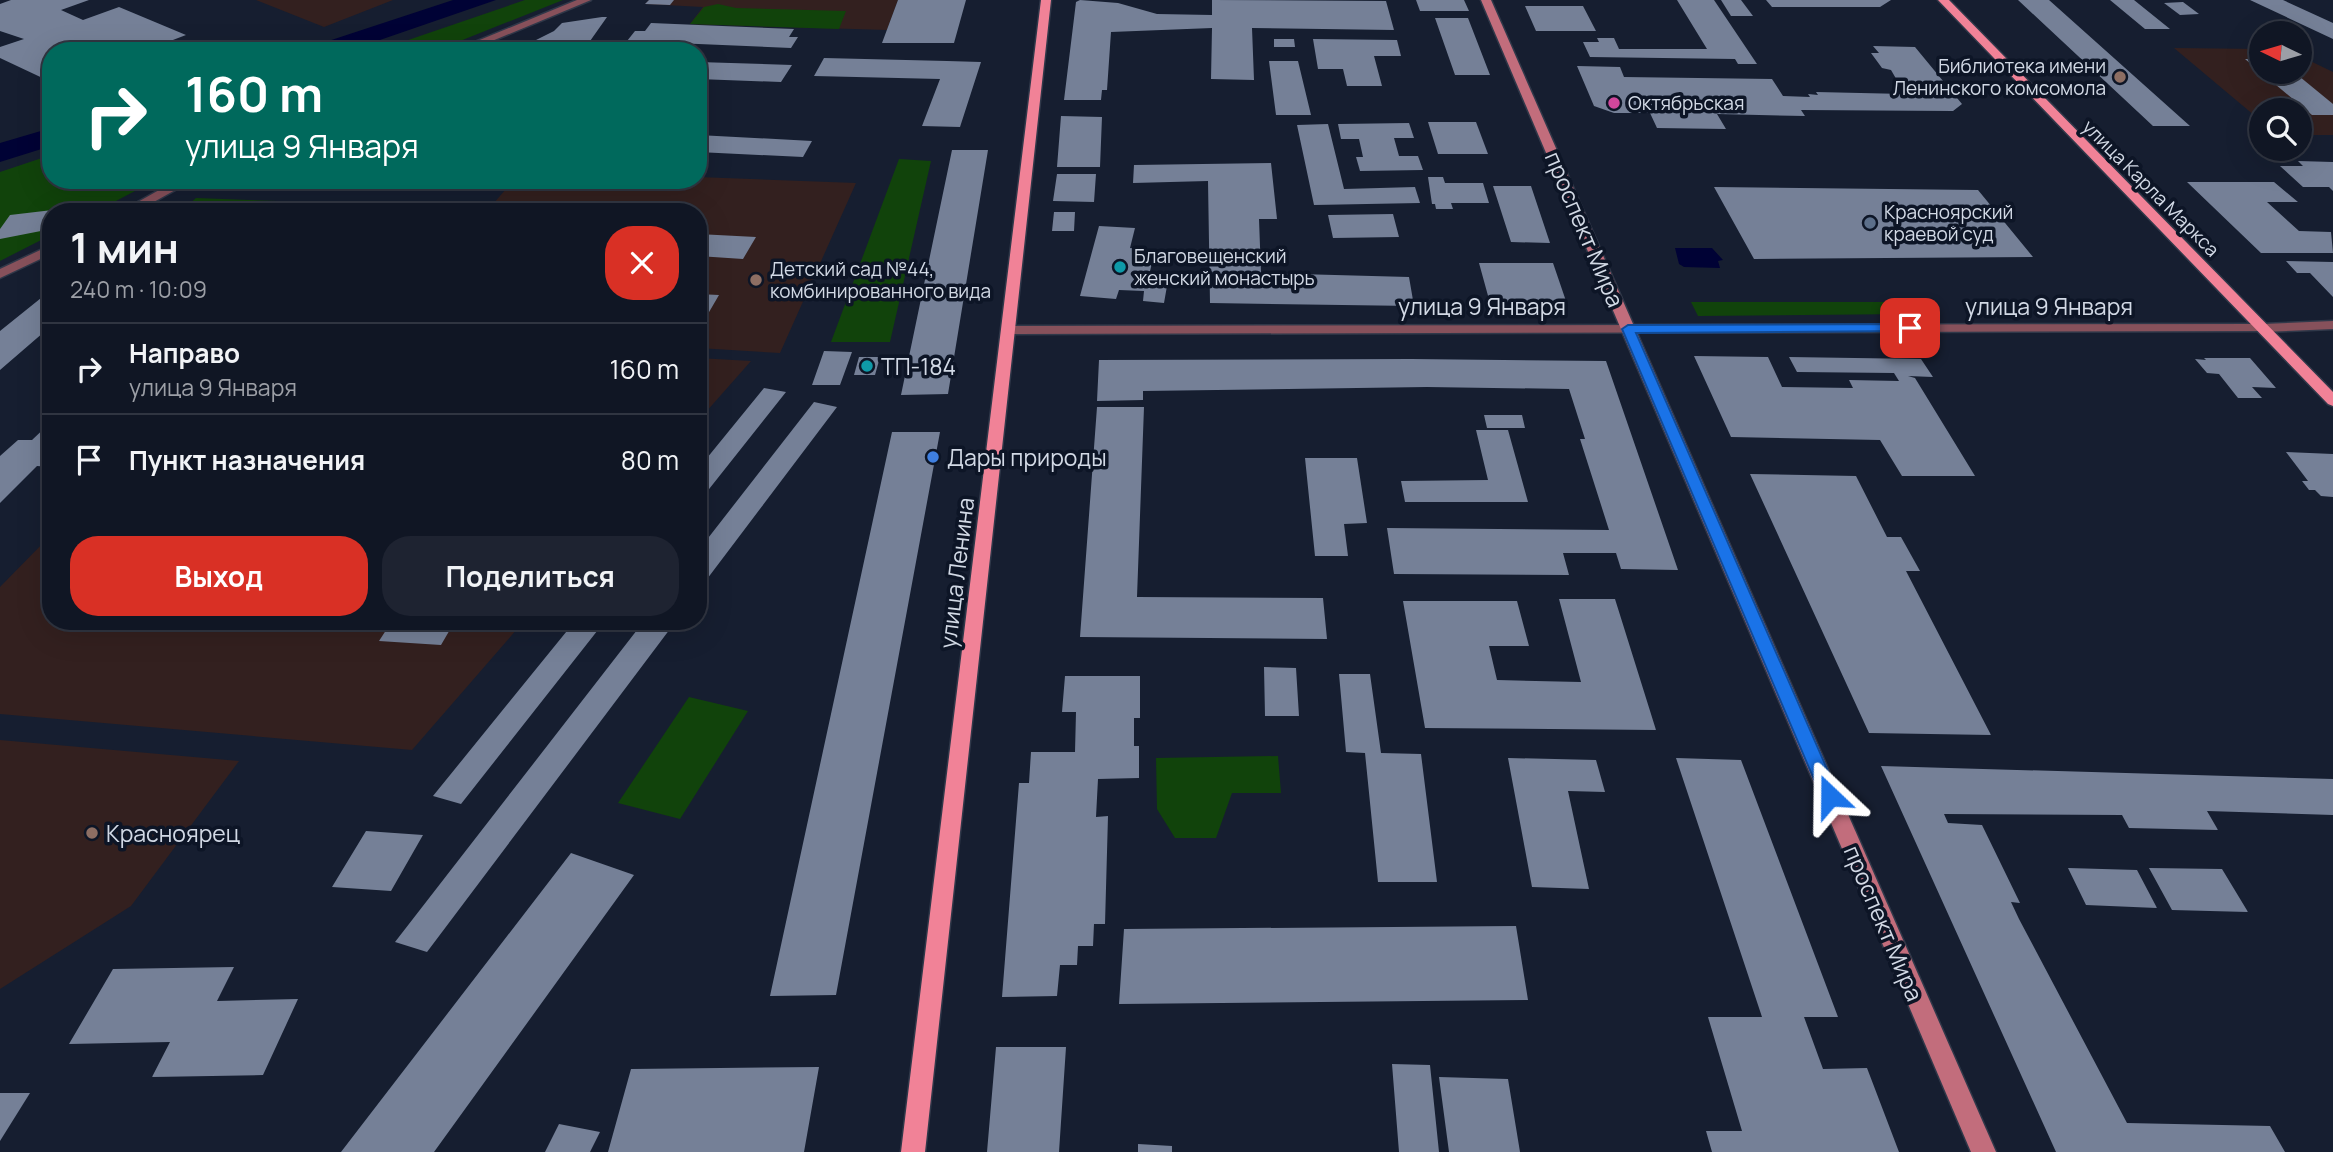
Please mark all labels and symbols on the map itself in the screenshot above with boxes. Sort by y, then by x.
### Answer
north arrow [2249,21,2312,84]
place label: Библиотека имени Ленинского комсомола [1893,53,2106,101]
marker: Библиотека имени Ленинского комсомола [2112,69,2128,85]
place label: Октябрьская [1628,90,1744,116]
marker: Октябрьская [1606,95,1622,111]
street label: улица Карла Маркса [2077,114,2225,262]
street label: проспект Мира [1538,146,1632,312]
place label: Красноярский краевой суд [1884,199,2013,247]
marker: Красноярский краевой суд [1862,215,1878,231]
place label: Благовещенский женский монастырь [1134,243,1315,291]
place label: Детский сад №44, комбинированного вида [770,256,991,304]
marker: Благовещенский женский монастырь [1112,259,1128,275]
marker: Детский сад №44, комбинированного вида [748,272,764,288]
street label: улица 9 Января [1398,290,1566,322]
street label: улица 9 Января [1965,290,2133,322]
pin [1880,298,1940,358]
place label: ТП-184 [881,350,956,382]
marker: ТП-184 [859,358,875,374]
place label: Дары природы [947,441,1107,473]
marker: Дары природы [925,449,941,465]
street label: улица Ленина [931,496,981,650]
position arrow [1793,759,1867,833]
place label: Красноярец [106,817,240,849]
marker: Красноярец [84,825,100,841]
street label: проспект Мира [1837,840,1931,1006]

